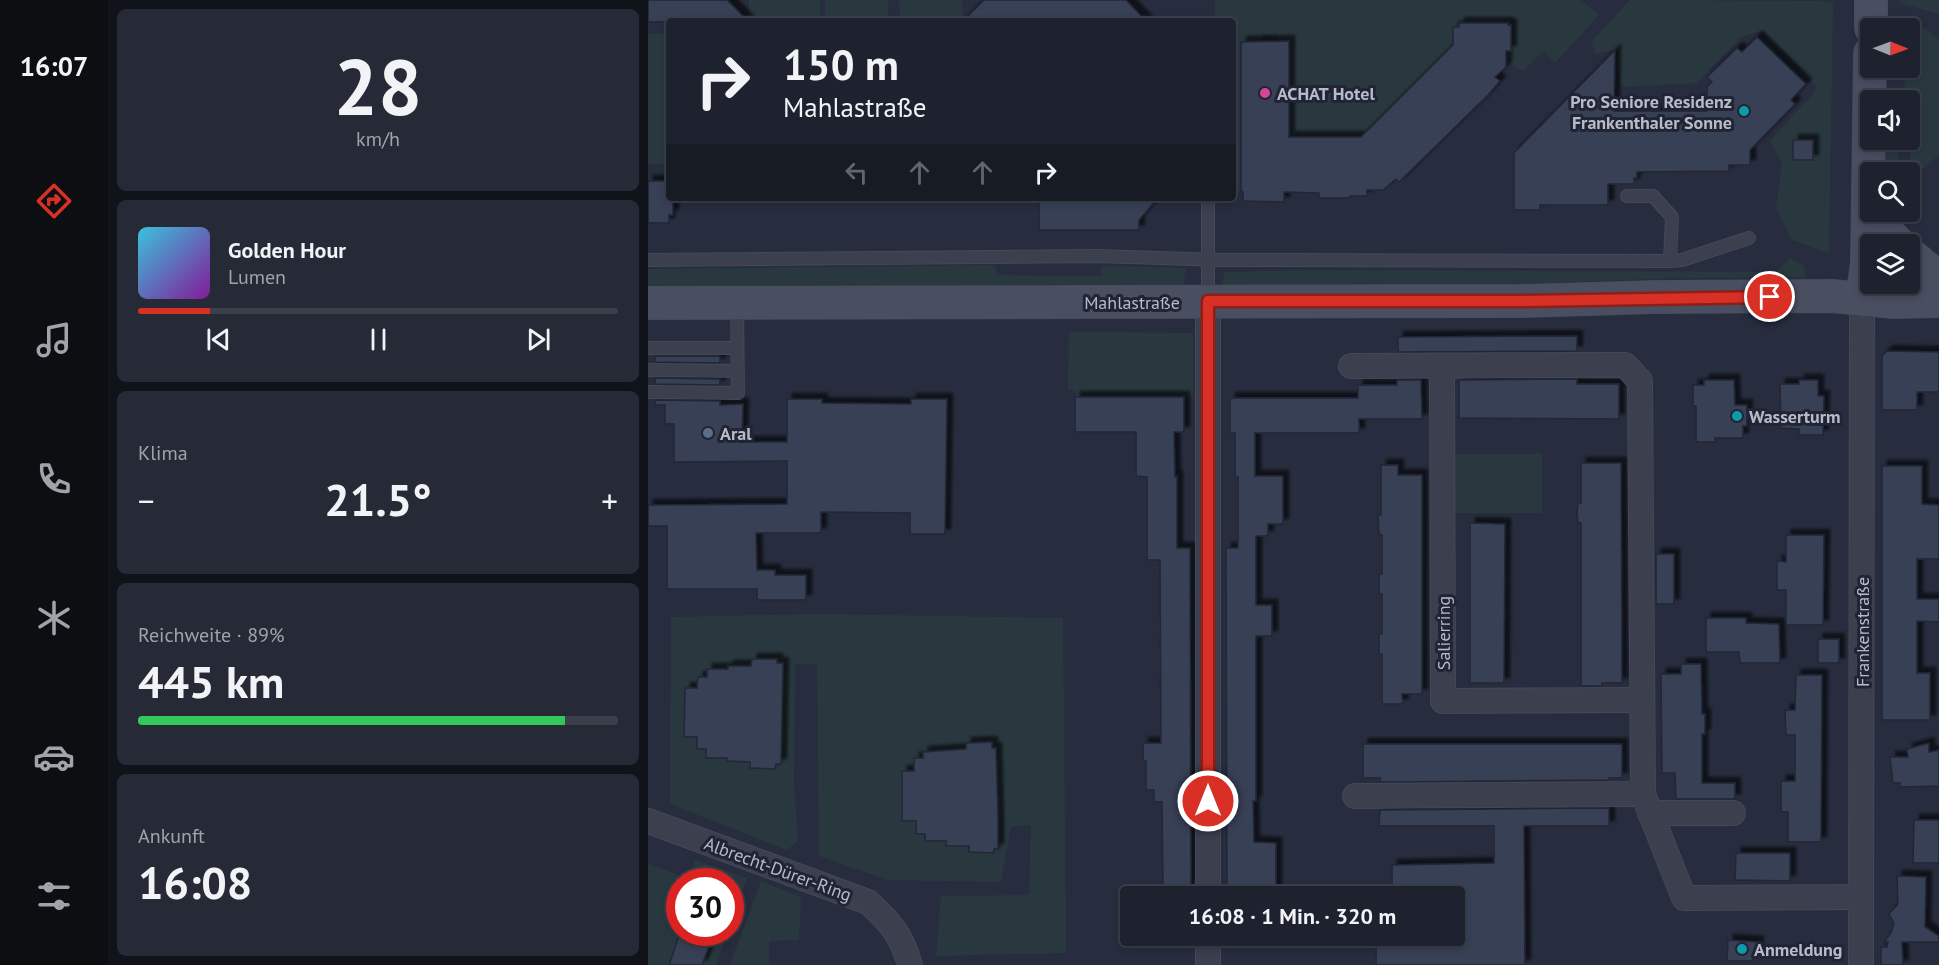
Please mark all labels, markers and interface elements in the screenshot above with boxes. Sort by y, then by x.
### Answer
north arrow [1860,18,1920,78]
map controls [1860,18,1920,294]
text: 28 [334,36,422,137]
text: 150 m [783,37,899,92]
icon: right [684,42,762,120]
text: 16:07 [20,49,88,83]
place label: ACHAT Hotel [1277,82,1375,105]
marker: ACHAT Hotel [1258,86,1272,100]
text: Mahlastraße [783,90,927,124]
place label: Pro Seniore Residenz Frankenthaler Sonne [1570,90,1732,134]
button: sound [1860,90,1920,150]
marker: Pro Seniore Residenz Frankenthaler Sonne [1737,104,1751,118]
text: km/h [356,126,400,152]
icon: left [840,156,873,189]
icon: ahead [903,156,936,189]
icon: ahead [966,156,999,189]
icon: right [1029,156,1062,189]
button: search [1860,162,1920,222]
icon: directions [33,180,75,222]
button: layers [1860,234,1920,294]
text: Golden Hour [228,236,346,264]
text: Lumen [228,264,286,290]
pin [1744,271,1795,322]
icon: arrive [1753,280,1786,313]
street label: Mahlastraße [1084,291,1180,314]
icon: music [33,319,75,361]
icon: previous [202,323,235,356]
icon: pause [362,323,395,356]
icon: next [522,323,555,356]
place label: Wasserturm [1749,405,1841,428]
marker: Wasserturm [1730,409,1744,423]
place label: Aral [720,422,752,445]
marker: Aral [701,426,715,440]
text: Klima [138,440,188,466]
icon: phone [33,458,75,500]
text: 21.5° [324,470,432,528]
text: − [138,479,155,522]
text: + [601,479,618,522]
street label: Frankenstraße [1851,577,1874,687]
street label: Salierring [1432,596,1455,670]
icon: climate [33,597,75,639]
text: Reichweite · 89% [138,622,284,648]
text: 445 km [138,652,284,710]
icon: car [33,736,75,778]
position arrow [1176,769,1240,833]
text: Ankunft [138,823,205,849]
street label: Albrecht-Dürer-Ring [701,832,855,906]
text: 16:08 [138,853,252,911]
speed limit sign: 30 [666,868,744,946]
icon: filters [33,875,75,917]
text: 16:08 · 1 Min. · 320 m [1189,902,1396,930]
place label: Anmeldung [1754,938,1842,961]
marker: Anmeldung [1735,942,1749,956]

